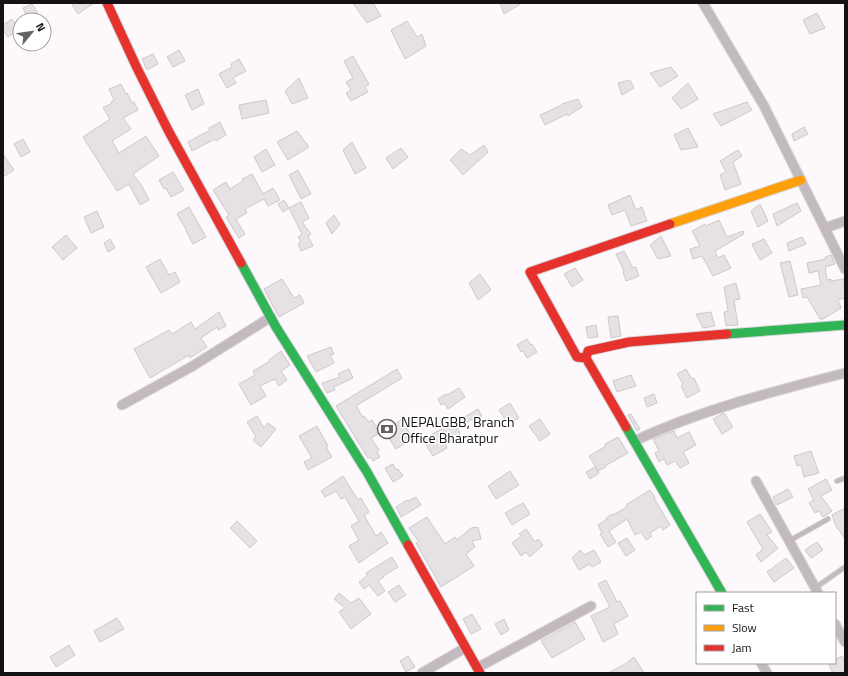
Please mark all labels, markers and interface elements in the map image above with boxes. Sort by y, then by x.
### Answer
north arrow [12,12,52,52]
text: N [32,20,50,34]
place label: NEPALGBB, Branch Office Bharatpur [401,411,515,448]
bank icon: NEPALGBB, Branch Office Bharatpur [376,418,398,440]
legend [696,592,836,664]
text: Fast [732,598,755,617]
text: Slow [732,618,757,637]
text: Jam [732,638,752,657]

